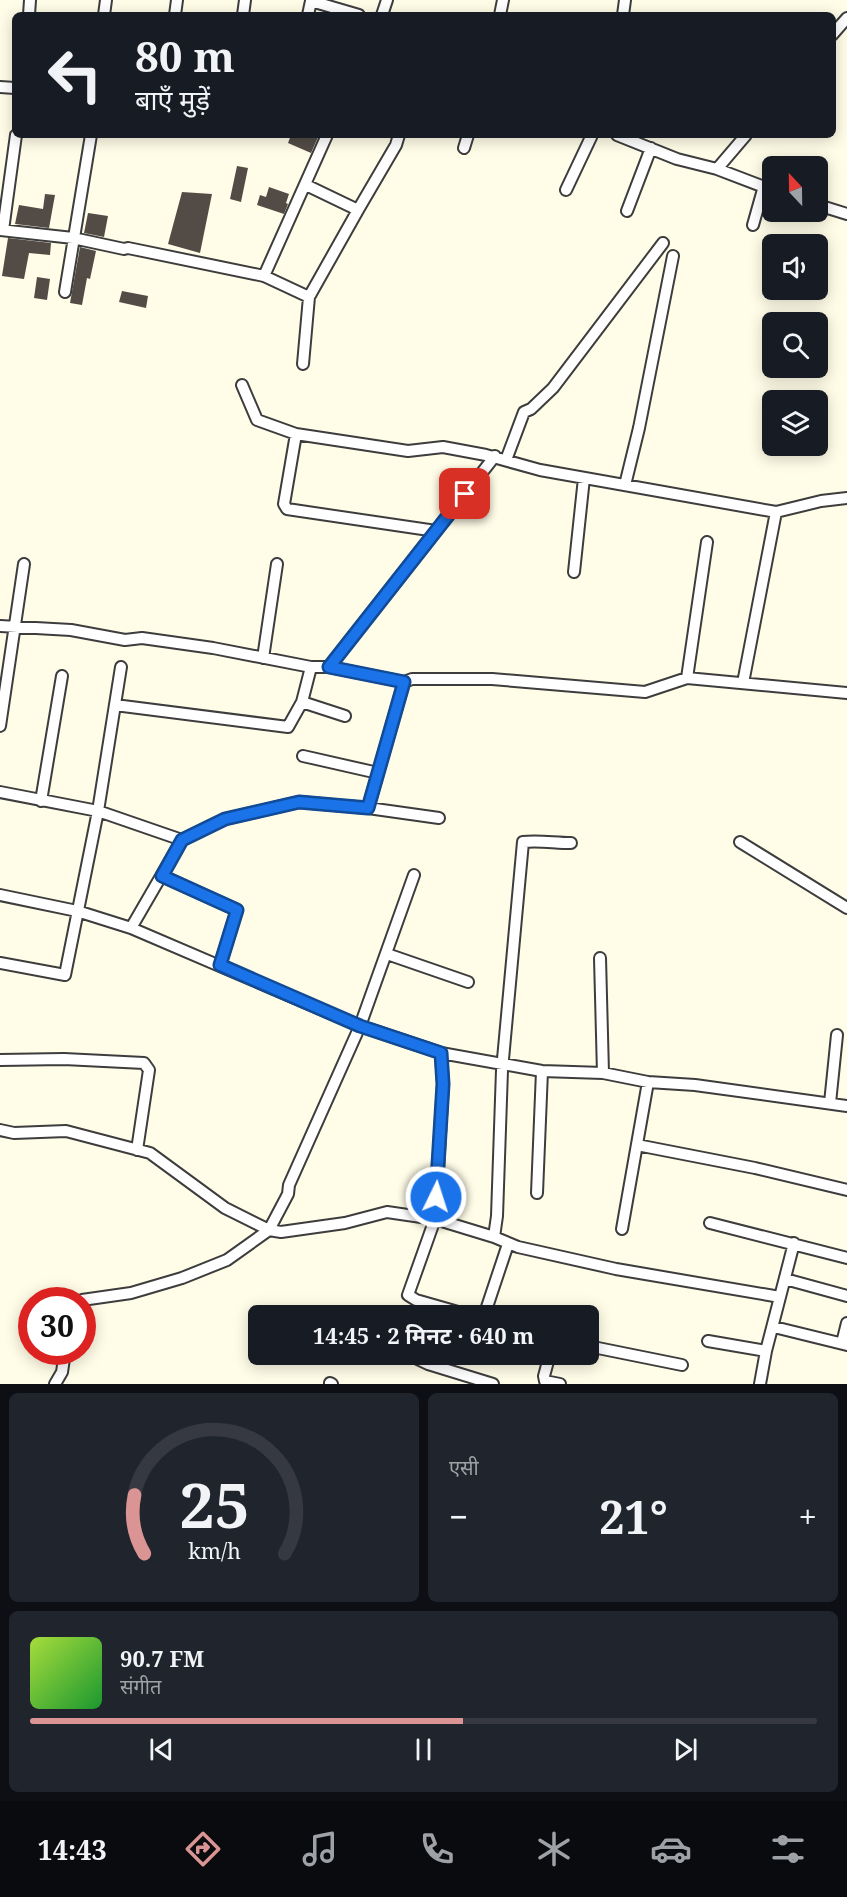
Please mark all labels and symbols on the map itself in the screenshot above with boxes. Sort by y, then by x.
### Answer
north arrow [762,156,828,222]
pin [439,468,490,519]
position arrow [404,1165,468,1229]
speed limit sign: 30 [18,1287,96,1365]

